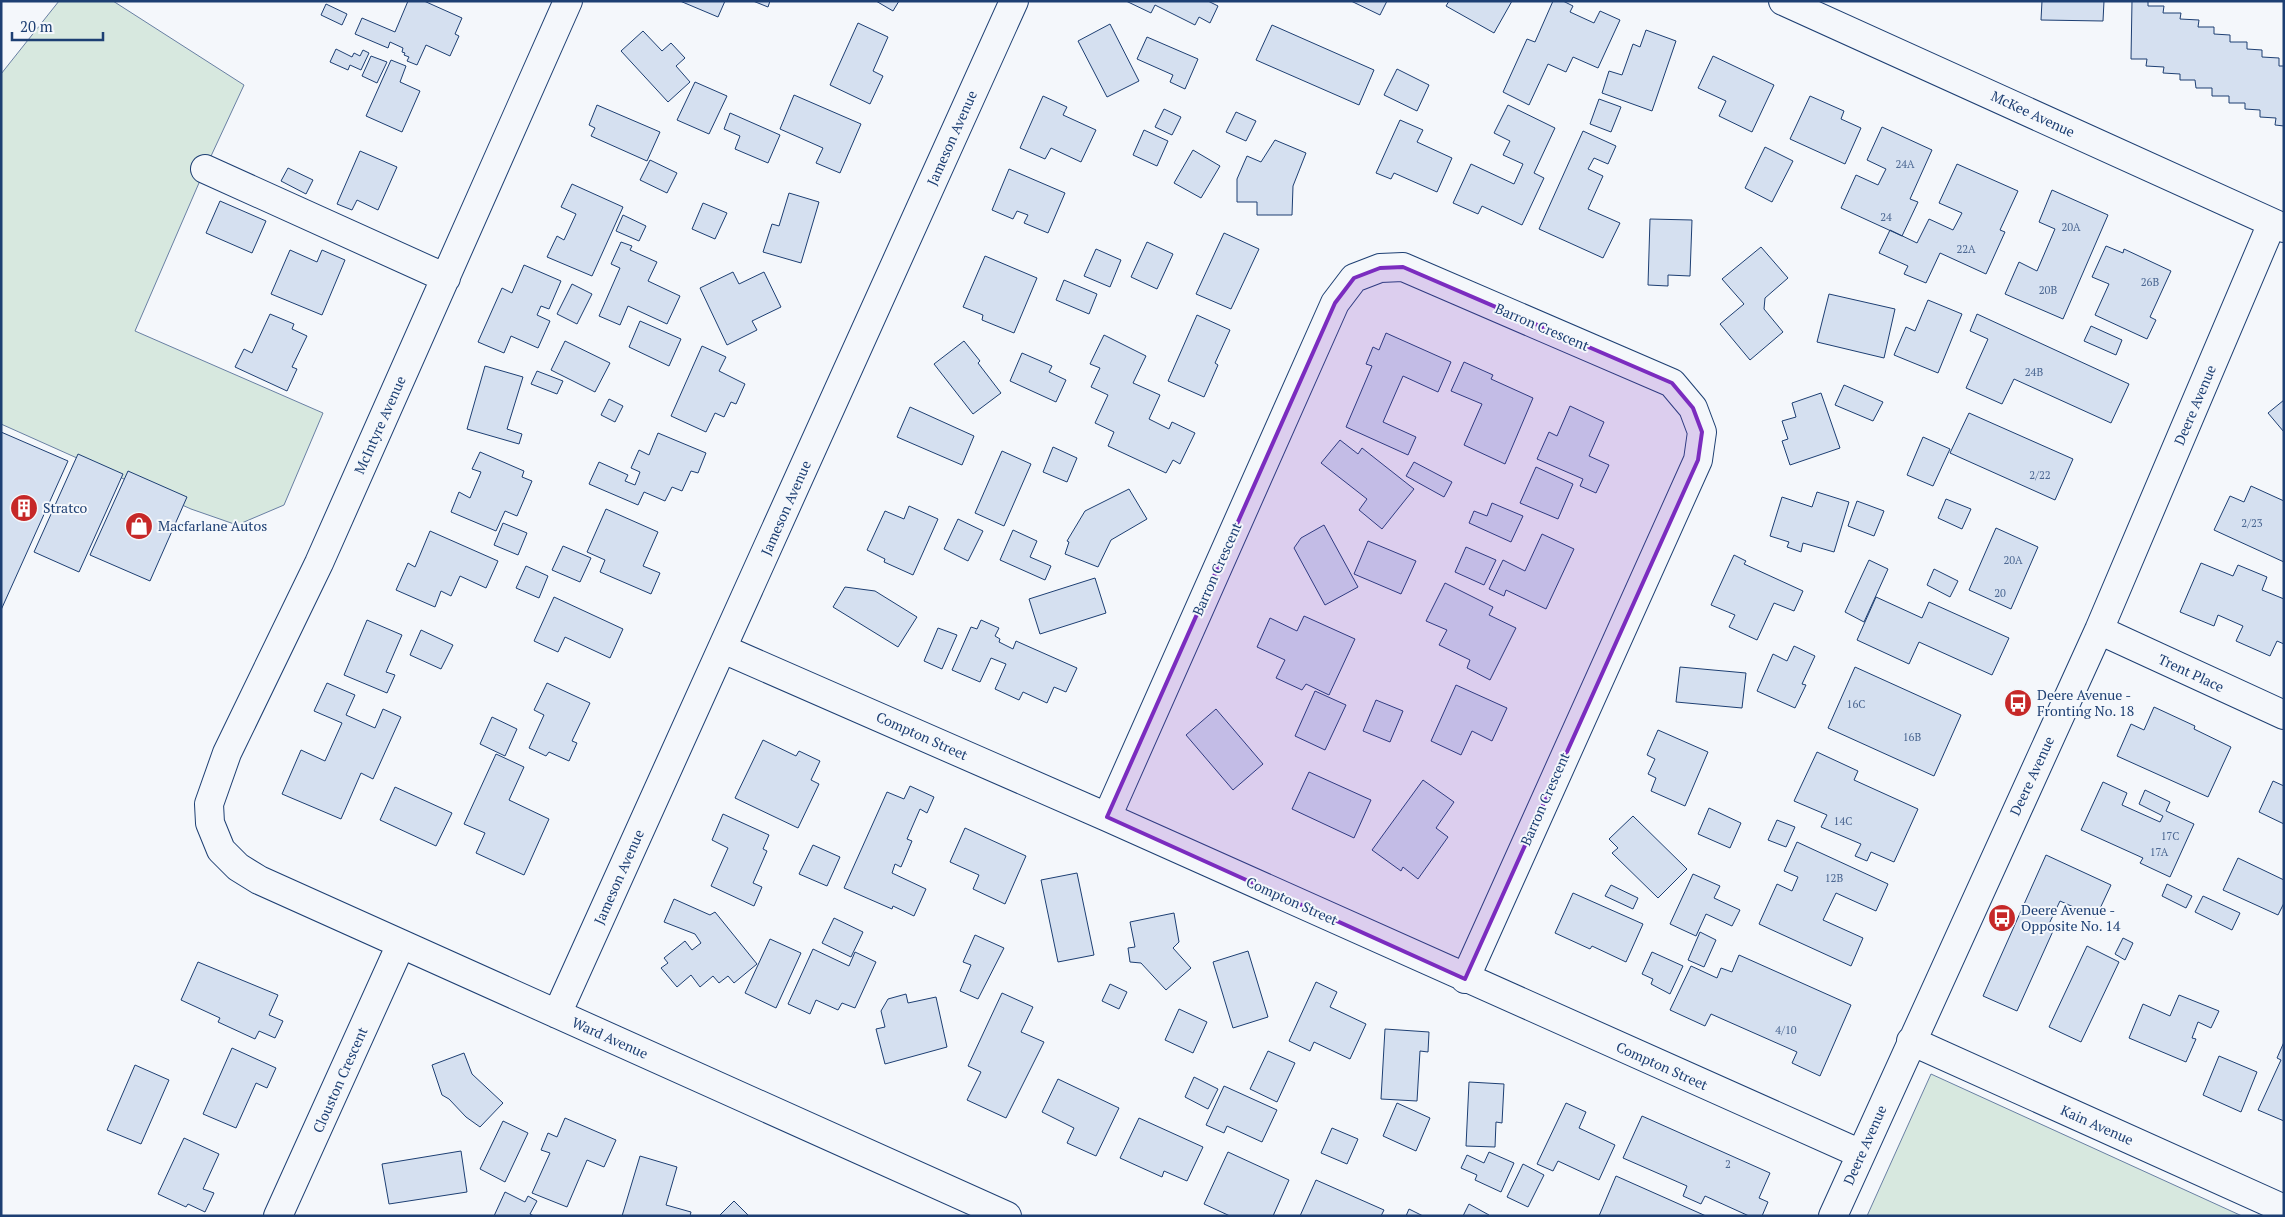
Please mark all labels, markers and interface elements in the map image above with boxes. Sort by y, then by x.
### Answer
scale bar [12,10,104,42]
text: 20 m [20,16,53,36]
street label: McKee Avenue [1988,86,2078,141]
street label: Jameson Avenue [922,87,981,188]
house number: 24A [1895,157,1915,171]
house number: 24 [1880,210,1892,224]
house number: 20A [2061,220,2081,234]
house number: 22A [1956,242,1976,256]
house number: 26B [2141,275,2159,289]
house number: 20B [2039,283,2057,297]
street label: Barron Crescent [1492,298,1593,355]
street label: Deere Avenue [2169,362,2220,448]
house number: 24B [2025,365,2043,379]
street label: McIntyre Avenue [349,373,410,477]
street label: Jameson Avenue [756,457,815,558]
house number: 2/22 [2029,468,2051,482]
building icon: Stratco [9,493,39,523]
place label: Stratco [43,498,88,517]
shop icon: Macfarlane Autos [124,511,154,541]
place label: Macfarlane Autos [158,516,267,535]
house number: 2/23 [2241,516,2263,530]
street label: Barron Crescent [1187,518,1246,618]
house number: 20A [2003,553,2023,567]
house number: 20 [1994,586,2006,600]
street label: Trent Place [2155,649,2227,696]
place label: Deere Avenue - Fronting No. 18 [2037,685,2134,720]
bus stop icon: Deere Avenue - Fronting No. 18 [2003,688,2033,718]
house number: 16C [1847,697,1865,711]
street label: Compton Street [873,707,972,765]
house number: 16B [1903,730,1921,744]
street label: Deere Avenue [2005,733,2058,818]
street label: Barron Crescent [1515,748,1574,848]
house number: 14C [1834,814,1852,828]
street label: Jameson Avenue [589,826,648,927]
house number: 17C [2161,829,2179,843]
house number: 17A [2150,845,2169,859]
house number: 12B [1825,871,1843,885]
street label: Compton Street [1243,872,1342,930]
place label: Deere Avenue - Opposite No. 14 [2021,900,2121,935]
bus stop icon: Deere Avenue - Opposite No. 14 [1987,903,2017,933]
street label: Ward Avenue [569,1012,651,1063]
street label: Clouston Crescent [308,1023,372,1136]
house number: 4/10 [1775,1023,1797,1037]
street label: Compton Street [1613,1037,1712,1095]
street label: Kain Avenue [2058,1100,2137,1149]
street label: Deere Avenue [1838,1102,1891,1188]
house number: 2 [1725,1157,1731,1171]

